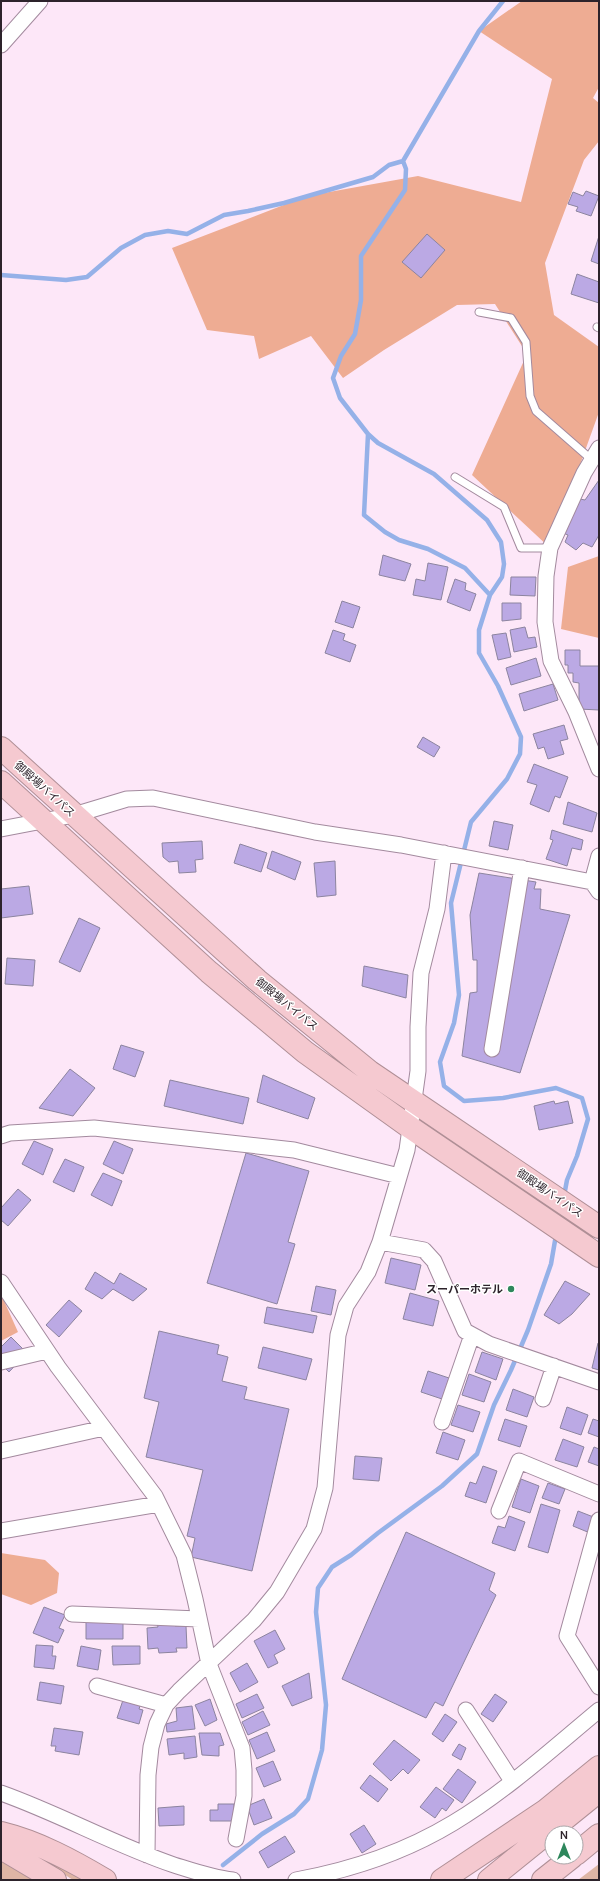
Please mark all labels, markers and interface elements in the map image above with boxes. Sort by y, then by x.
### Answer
street label: 御殿場バイパス [11,757,79,820]
street label: 御殿場バイパス [252,973,322,1034]
street label: 御殿場バイパス [513,1164,586,1220]
place label: スーパーホテル [426,1281,503,1296]
marker: スーパーホテル [506,1284,516,1294]
north arrow [544,1825,584,1865]
text: N [560,1827,568,1842]

